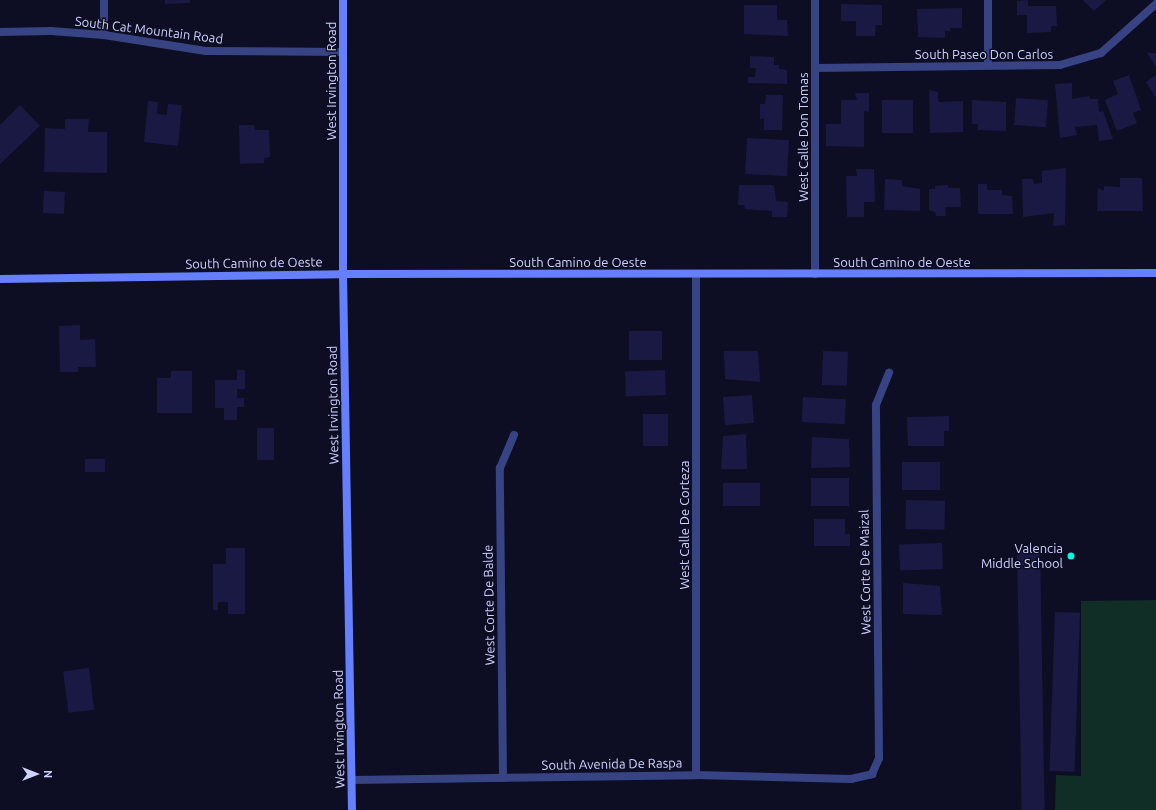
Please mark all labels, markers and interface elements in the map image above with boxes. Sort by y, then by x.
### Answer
street label: South Cat Mountain Road [74,13,224,47]
street label: West Irvington Road [323,22,339,140]
street label: South Paseo Don Carlos [915,46,1053,62]
street label: West Calle Don Tomas [795,72,811,202]
street label: South Camino de Oeste [185,254,323,272]
street label: South Camino de Oeste [509,254,647,270]
street label: South Camino de Oeste [833,254,971,270]
street label: West Irvington Road [324,346,342,464]
street label: West Calle De Corteza [676,460,692,590]
street label: West Corte De Maizal [856,509,874,635]
place label: Valencia Middle School [981,541,1063,572]
street label: West Corte De Balde [480,544,498,666]
marker: Valencia Middle School [1066,551,1076,561]
street label: West Irvington Road [330,670,348,788]
north arrow [16,754,56,794]
street label: South Avenida De Raspa [541,755,683,773]
text: N [42,770,54,778]

